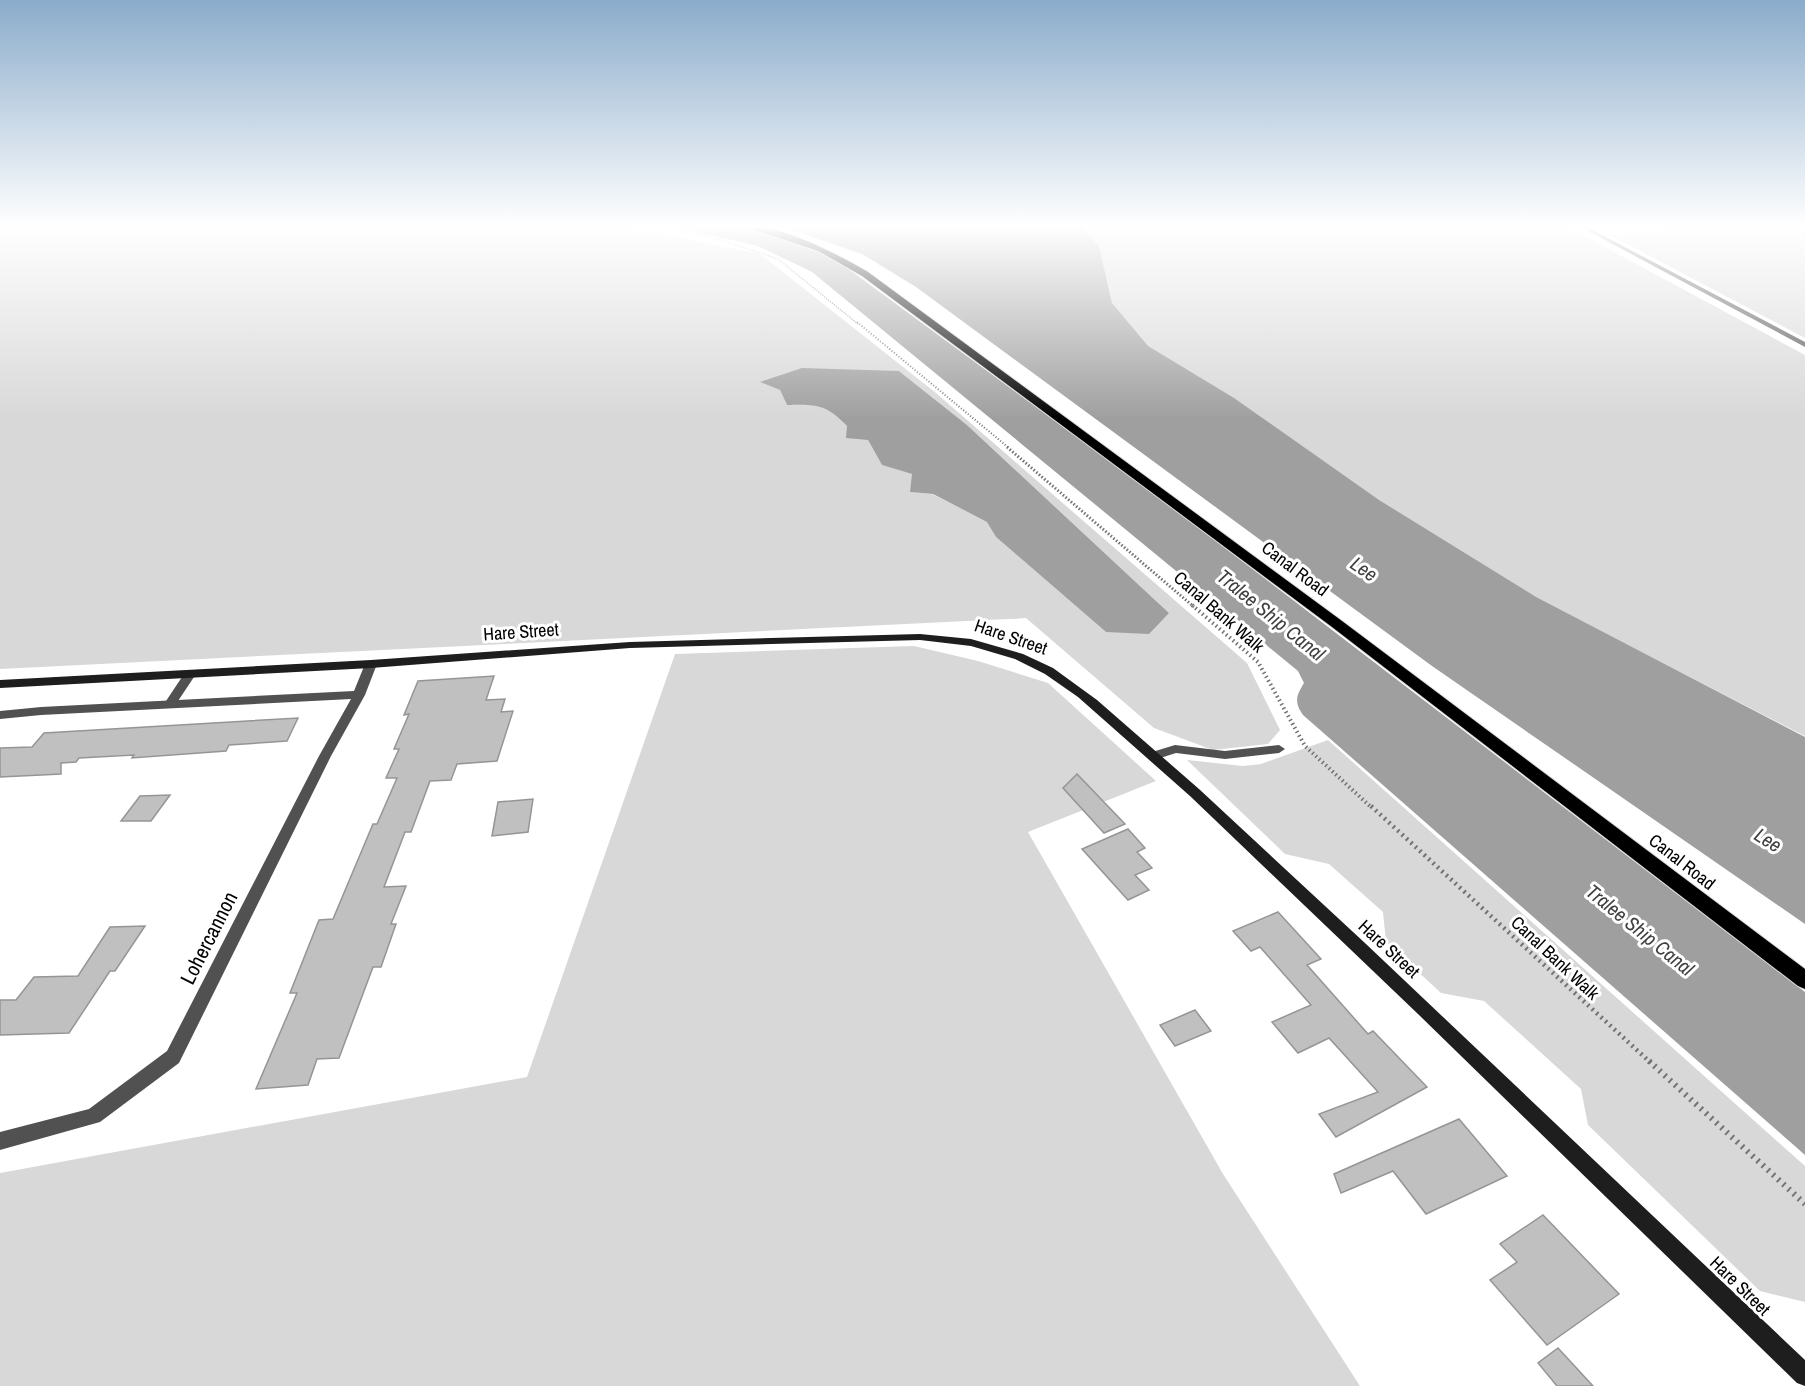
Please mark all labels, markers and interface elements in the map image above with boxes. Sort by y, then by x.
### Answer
street label: Canal Road [1257,535,1334,602]
water label: Lee [1345,550,1383,587]
water label: Tralee Ship Canal [1212,563,1331,667]
street label: Canal Bank Walk [1169,565,1271,658]
street label: Hare Street [971,612,1051,661]
street label: Hare Street [482,616,559,647]
water label: Lee [1750,821,1787,858]
street label: Canal Road [1644,828,1721,895]
water label: Tralee Ship Canal [1581,878,1700,982]
street label: Lohercannon [173,886,244,989]
street label: Canal Bank Walk [1506,910,1606,1006]
street label: Hare Street [1353,914,1425,984]
street label: Hare Street [1705,1250,1776,1321]

